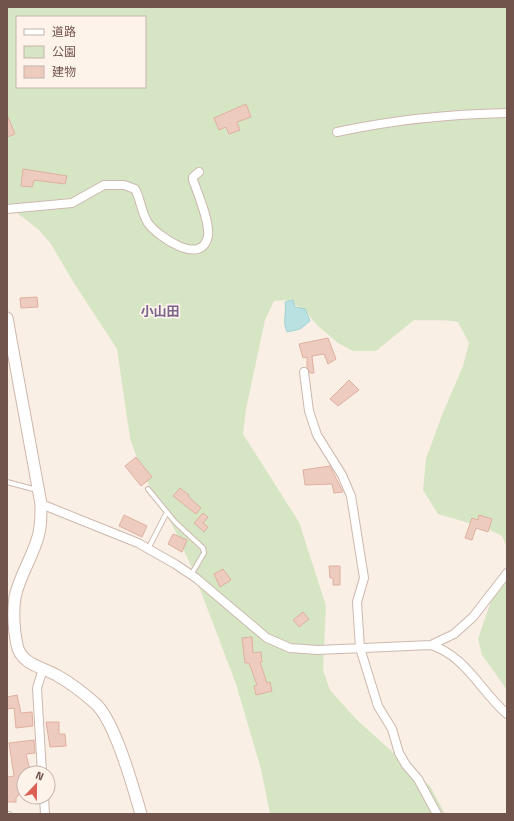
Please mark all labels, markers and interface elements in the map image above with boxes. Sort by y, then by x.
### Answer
legend [16,16,146,88]
text: 道路 [52,22,76,41]
text: 公園 [52,42,76,61]
text: 建物 [52,62,76,81]
district label: 小山田 [140,301,180,321]
north arrow [16,765,56,805]
text: N [33,767,46,785]

